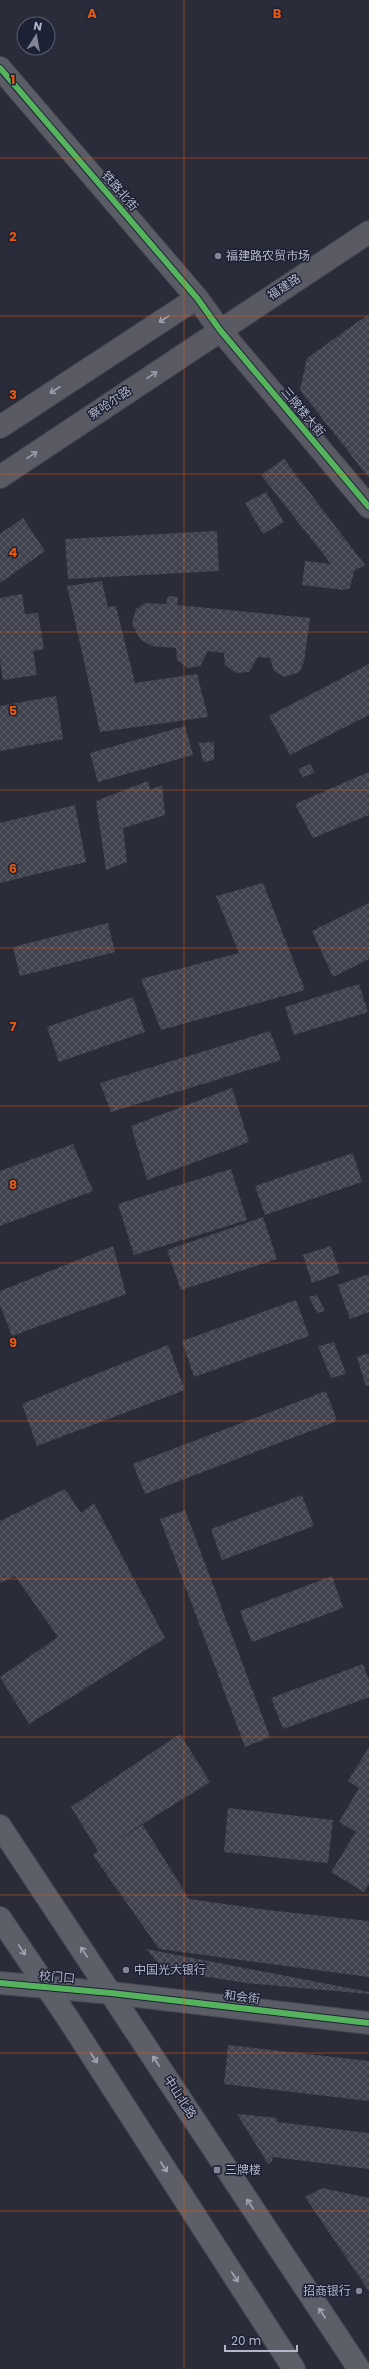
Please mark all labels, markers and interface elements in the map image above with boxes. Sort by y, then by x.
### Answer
text: A [87,4,97,23]
text: B [273,4,282,23]
north arrow [16,16,56,56]
text: N [32,18,43,35]
text: 1 [11,70,15,89]
street label: 铁路北街 [98,167,143,214]
text: 2 [9,227,17,246]
place label: 福建路农贸市场 [226,247,310,264]
marker: 福建路农贸市场 [213,251,223,261]
street label: 福建路 [264,270,303,304]
one-way arrow [158,316,170,324]
one-way arrow [146,371,157,379]
street label: 察哈尔路 [85,382,134,423]
street label: 三牌楼大街 [278,383,329,440]
text: 3 [9,385,17,404]
one-way arrow [50,386,61,395]
one-way arrow [27,451,38,459]
text: 4 [9,543,18,562]
text: 5 [9,701,17,720]
text: 6 [9,859,17,878]
text: 7 [10,1017,17,1036]
text: 8 [9,1175,17,1194]
text: 9 [9,1333,17,1352]
one-way arrow [18,1944,26,1955]
one-way arrow [80,1947,88,1958]
place label: 中国光大银行 [134,1961,206,1978]
marker: 中国光大银行 [121,1965,131,1975]
street label: 校门口 [38,1966,76,1987]
street label: 和会街 [223,1986,261,2007]
one-way arrow [90,2052,98,2063]
one-way arrow [152,2055,160,2066]
street label: 中山北路 [160,2072,201,2121]
place label: 三牌楼 [225,2161,261,2178]
one-way arrow [160,2162,168,2173]
marker: 三牌楼 [212,2165,222,2175]
one-way arrow [246,2198,254,2210]
one-way arrow [231,2271,239,2283]
place label: 招商银行 [303,2282,351,2299]
marker: 招商银行 [354,2286,364,2296]
one-way arrow [318,2308,326,2319]
scale bar [225,2327,297,2353]
text: 20 m [231,2332,261,2349]

